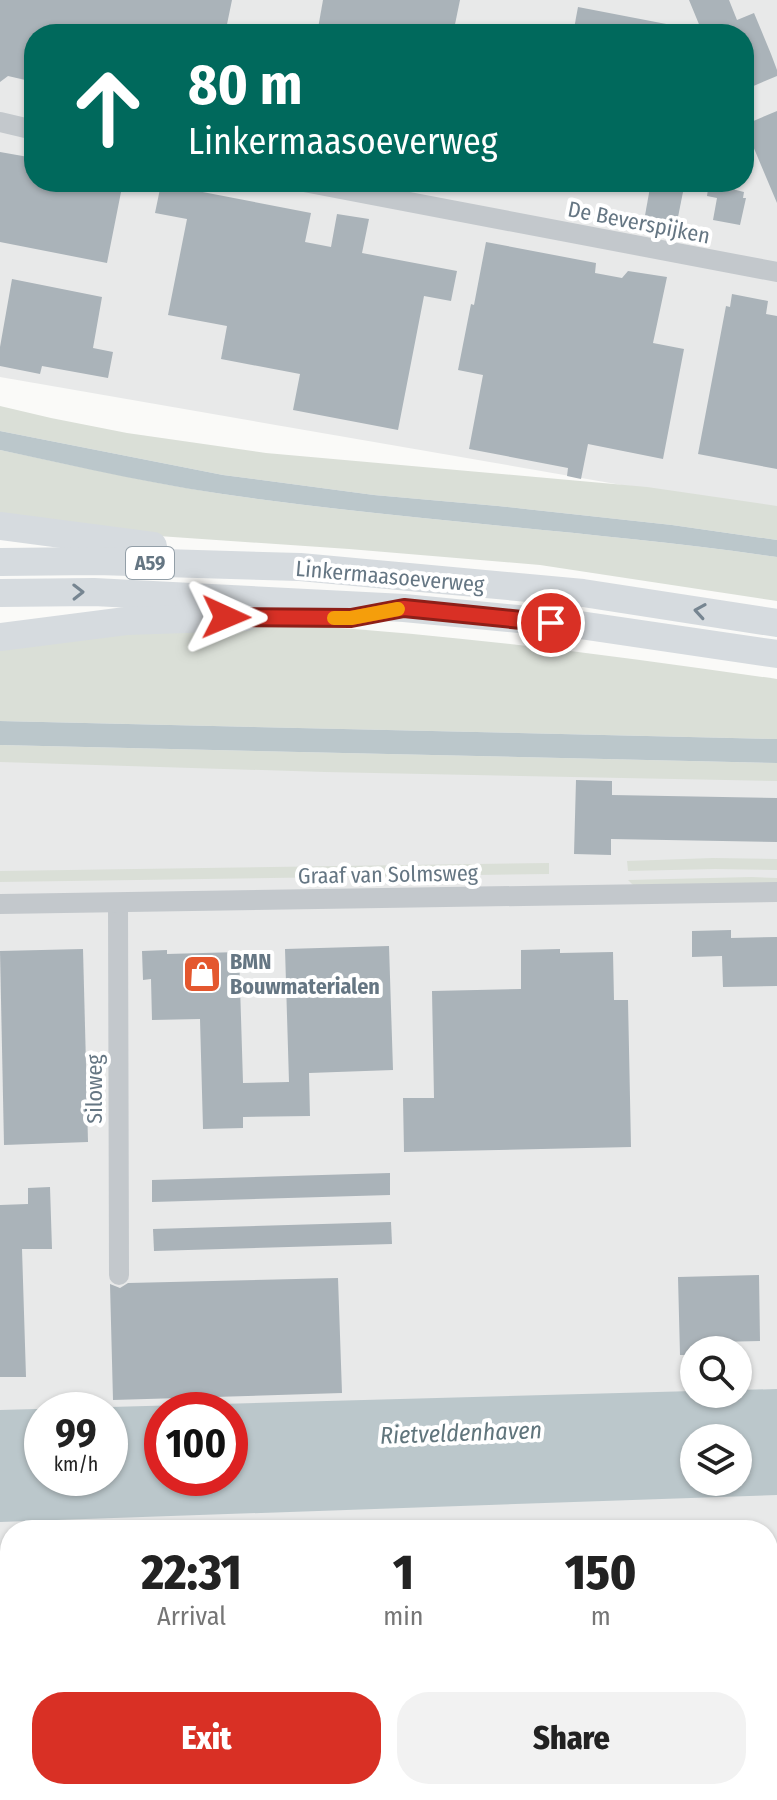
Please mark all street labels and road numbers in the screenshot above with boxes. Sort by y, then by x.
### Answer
street label: De Beverspijken [566,195,712,250]
road number: A59 [126,547,174,579]
street label: Linkermaasoeverweg [294,555,486,598]
street label: Graaf van Solmsweg [298,859,479,890]
street label: Siloweg [81,1054,108,1124]

